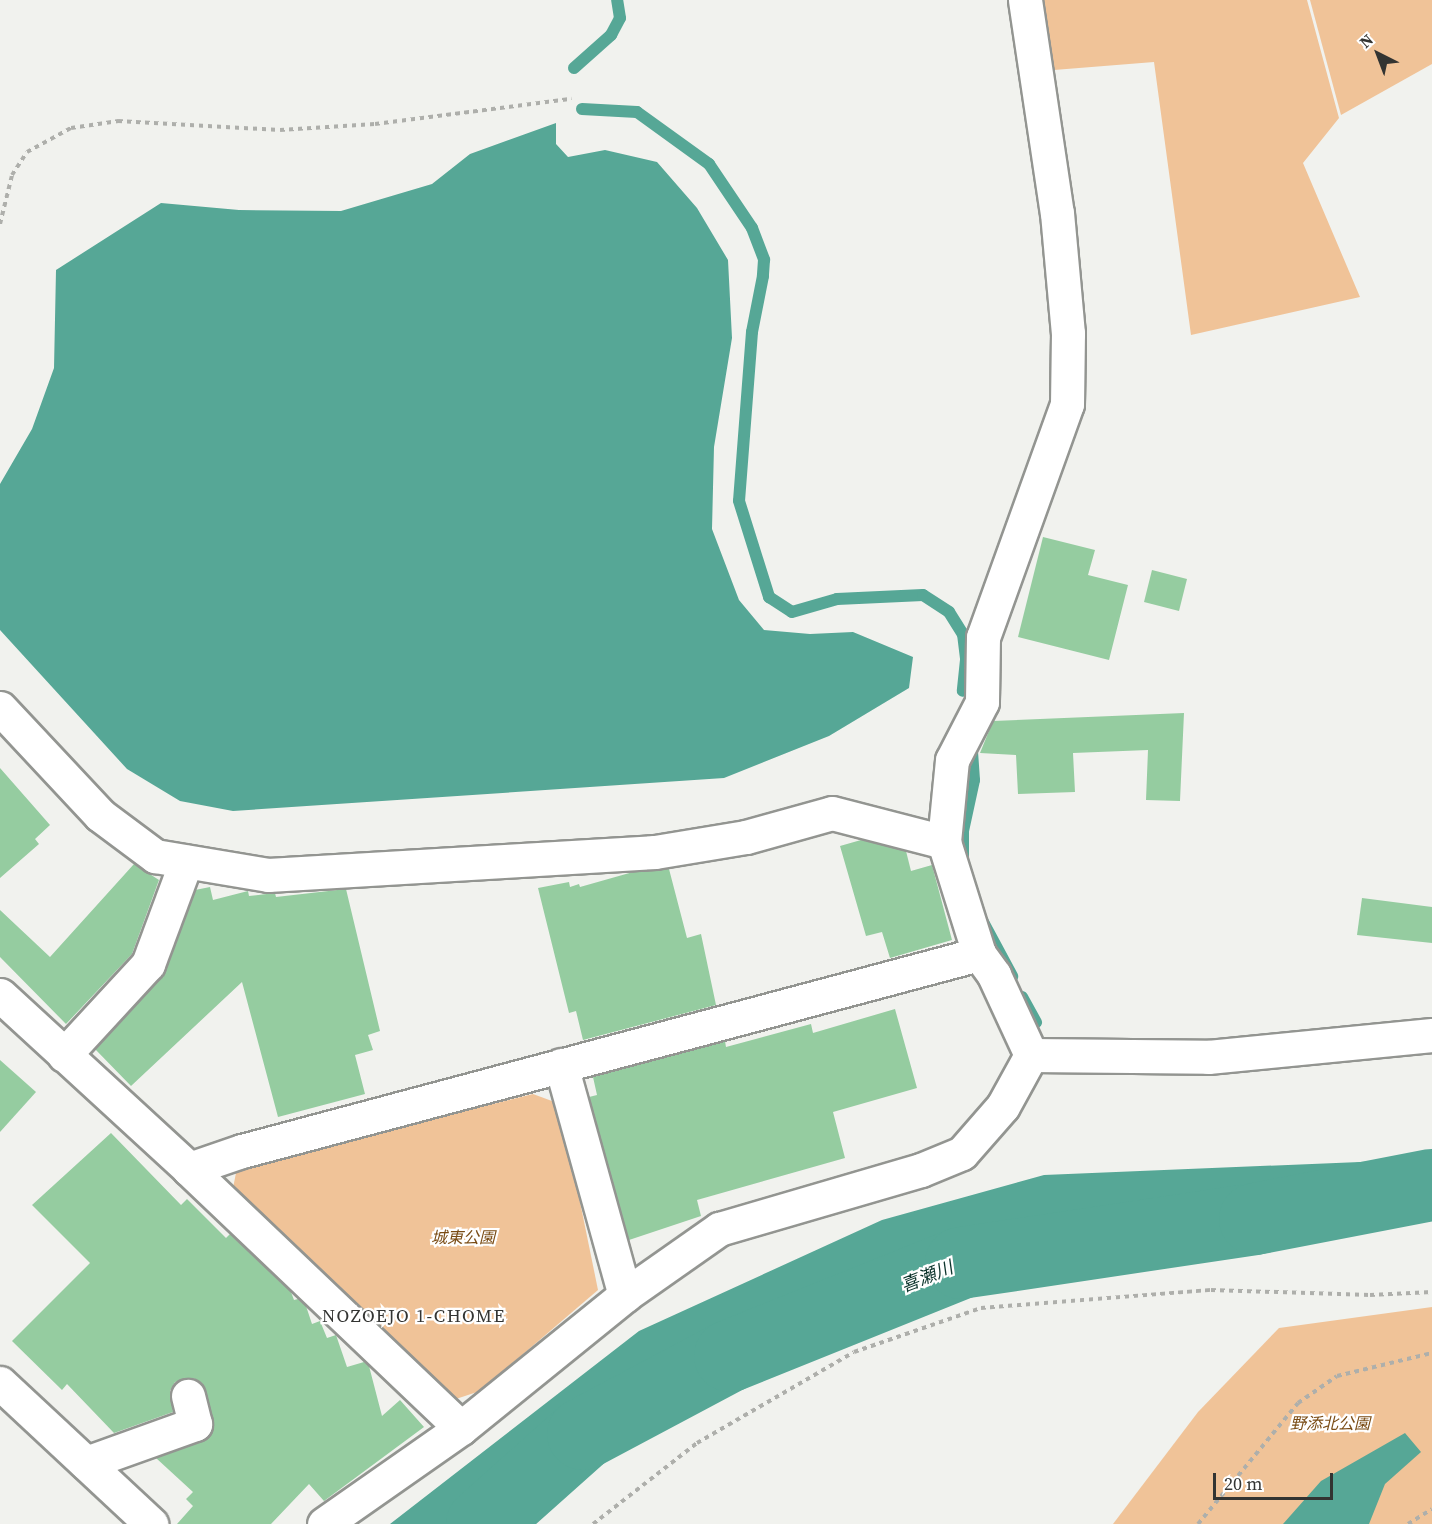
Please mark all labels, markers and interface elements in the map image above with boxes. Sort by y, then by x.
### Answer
north arrow [1348,24,1408,84]
text: N [1354,29,1378,53]
park label: 城東公園 [431,1227,495,1247]
water label: 喜瀬川 [898,1257,956,1297]
district label: NOZOEJO 1-CHOME [322,1305,506,1327]
park label: 野添北公園 [1290,1413,1370,1433]
scale bar [1216,1461,1336,1499]
text: 20 m [1224,1471,1262,1496]

